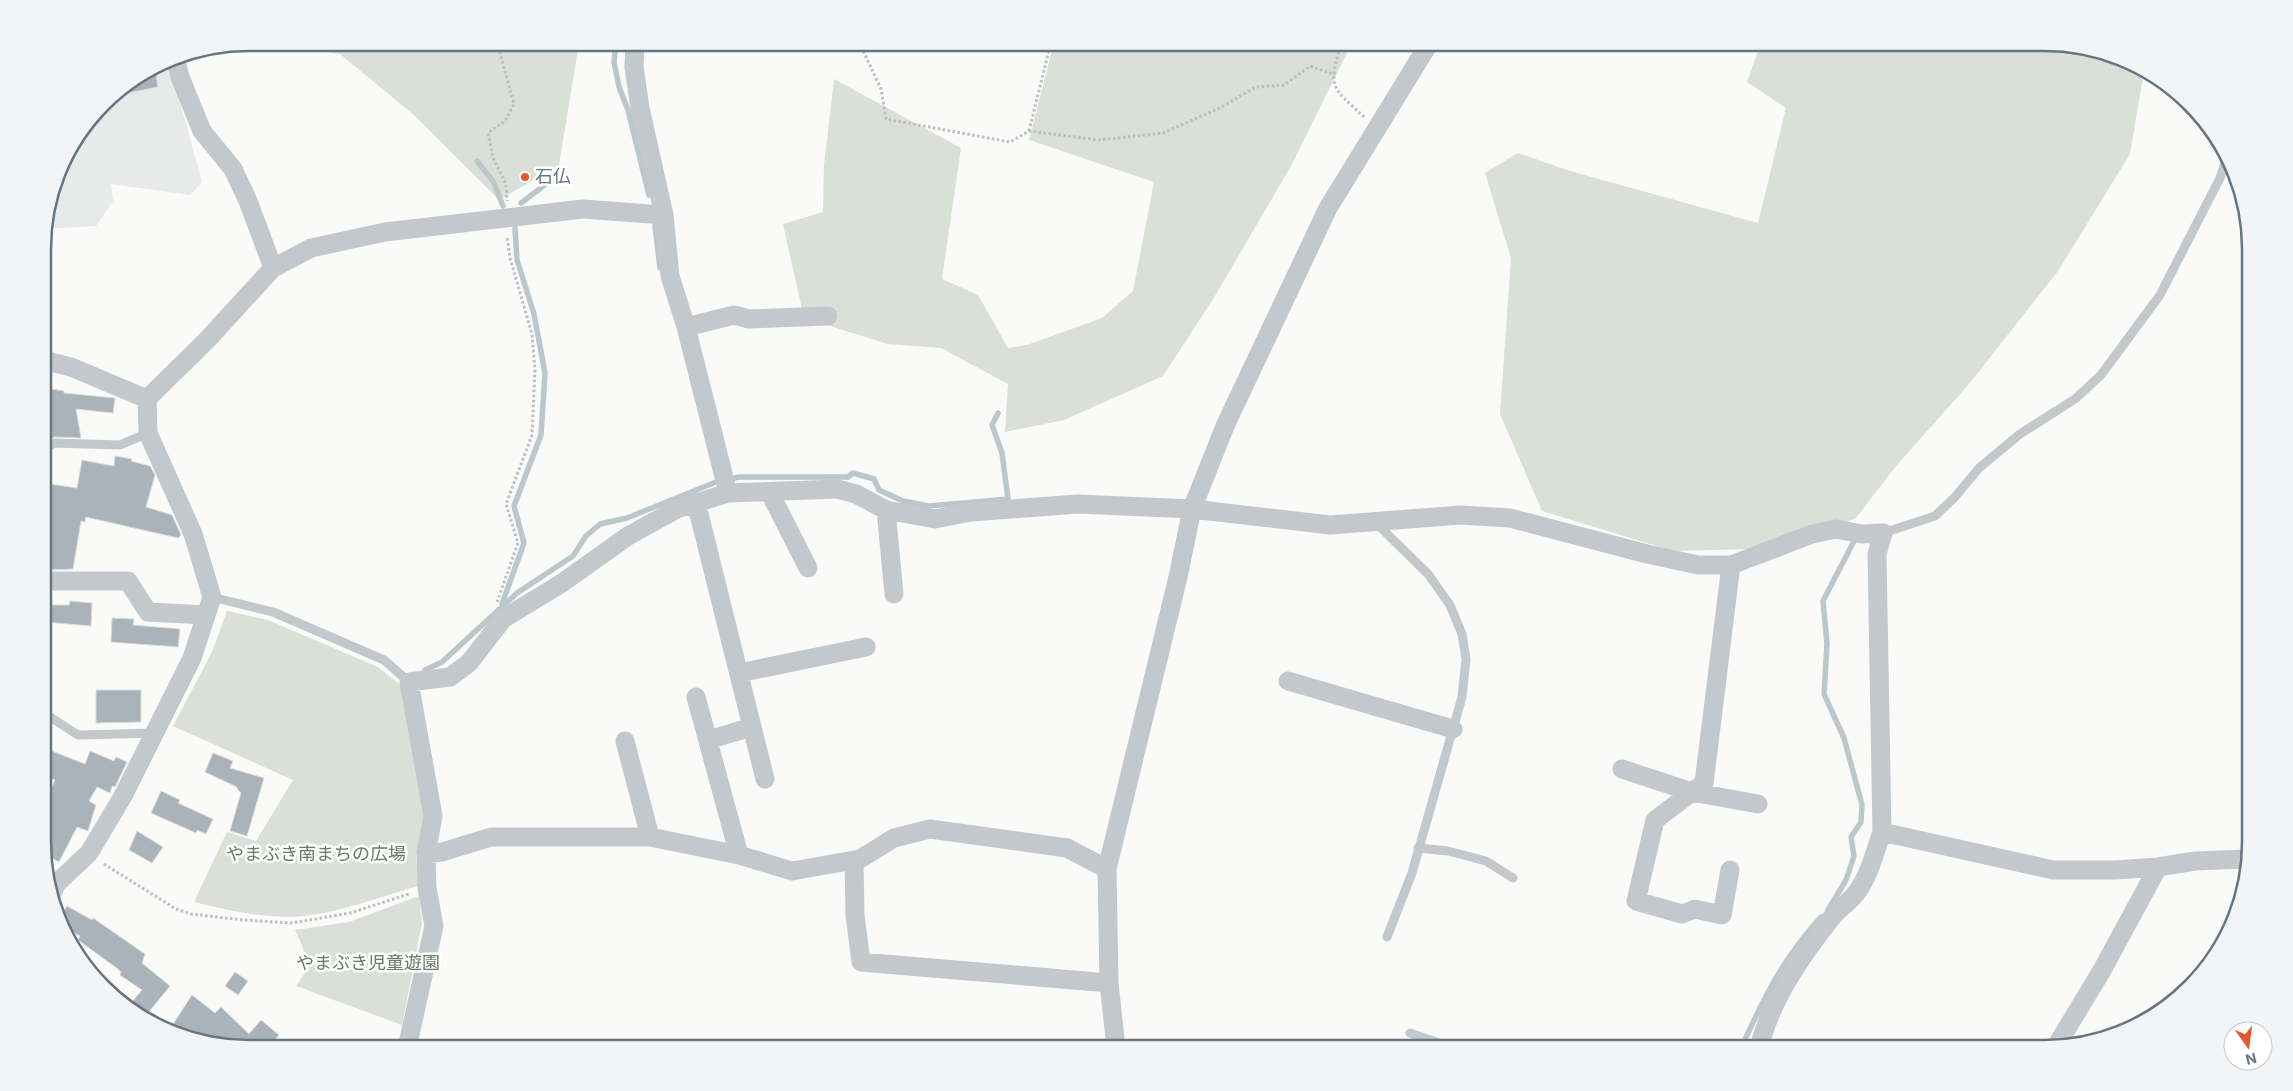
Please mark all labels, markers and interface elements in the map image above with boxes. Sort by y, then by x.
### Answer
place label: 石仏 [535,166,571,187]
marker: 石仏 [519,171,531,183]
park label: やまぶき南まちの広場 [226,843,406,864]
park label: やまぶき児童遊園 [296,952,440,973]
north arrow [2223,1021,2273,1071]
text: N [2244,1050,2258,1069]

